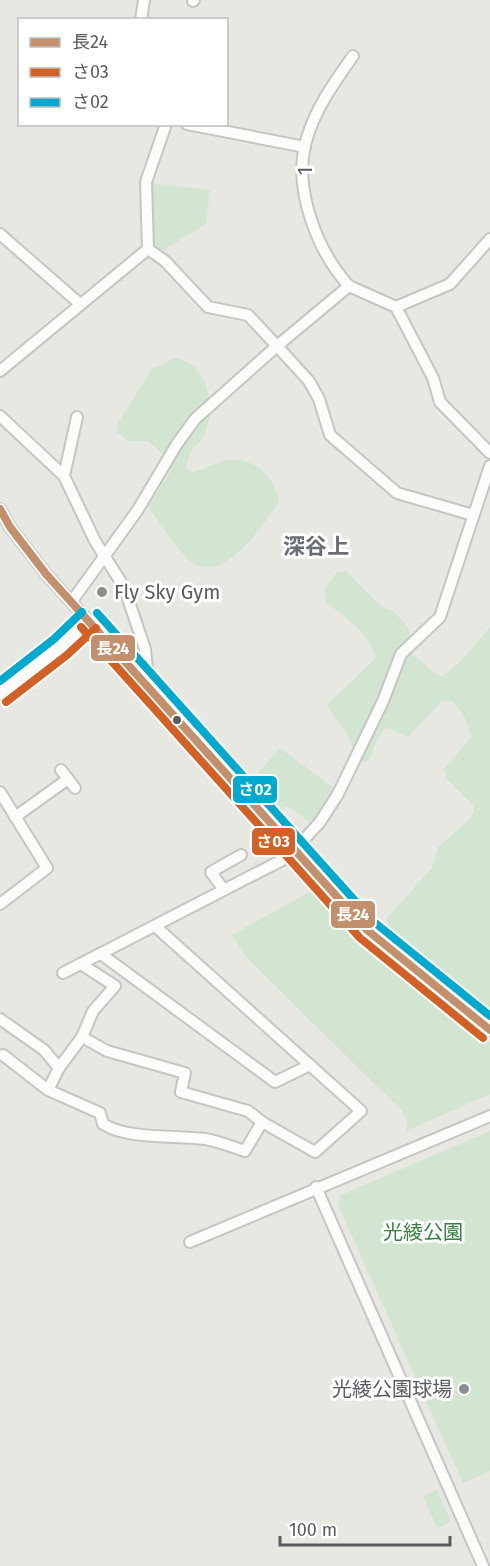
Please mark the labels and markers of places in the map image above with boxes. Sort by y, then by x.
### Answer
place label: Fly Sky Gym [114,580,220,604]
marker: Fly Sky Gym [95,585,109,599]
unlabelled marker [171,714,183,726]
place label: 光綾公園球場 [332,1377,452,1401]
marker: 光綾公園球場 [457,1382,471,1396]

